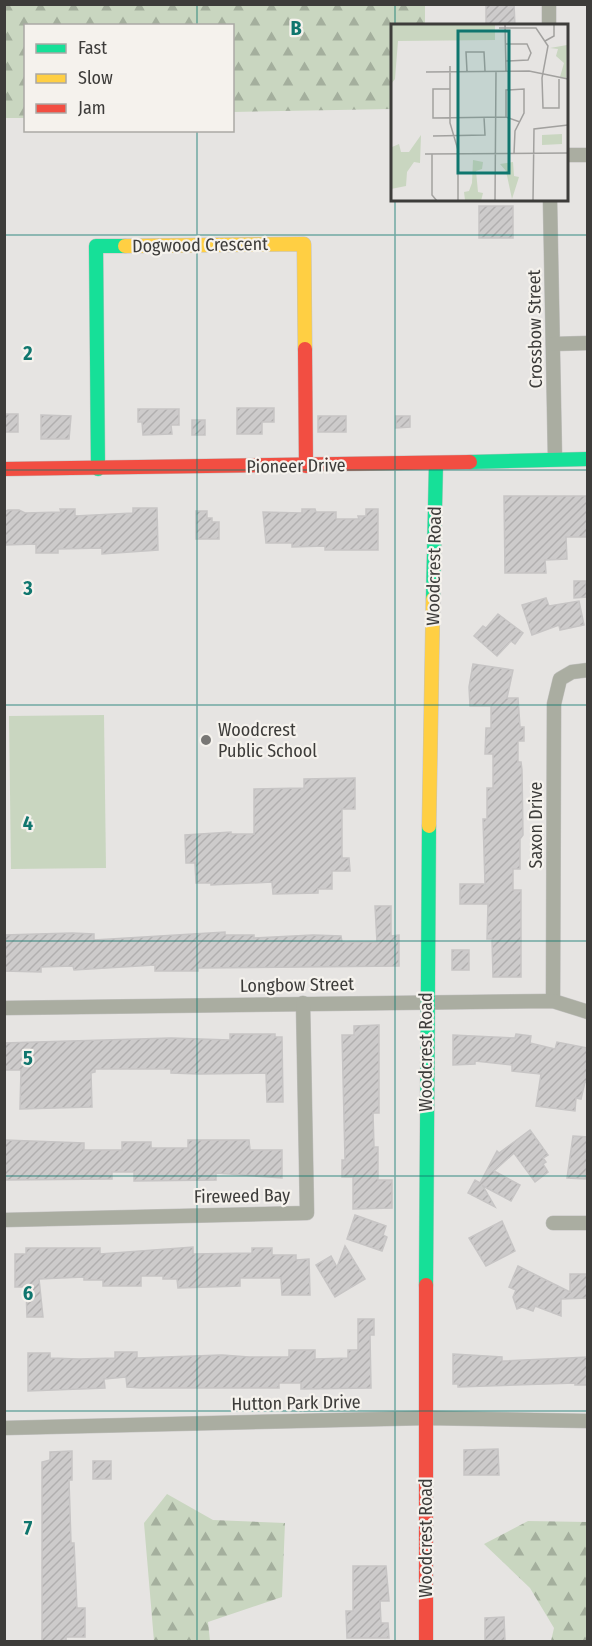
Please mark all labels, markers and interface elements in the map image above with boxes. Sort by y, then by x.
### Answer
text: B [290,16,302,40]
legend [24,24,234,132]
inset map [391,24,568,201]
text: Fast [78,37,107,59]
text: Slow [78,67,113,89]
text: Jam [78,97,106,119]
street label: Dogwood Crescent [132,233,268,257]
street label: Crossbow Street [523,269,547,389]
text: 2 [22,341,33,365]
street label: Pioneer Drive [246,454,346,478]
street label: Woodcrest Road [422,506,446,626]
text: 3 [22,576,33,600]
place label: Woodcrest Public School [218,719,317,762]
marker: Woodcrest Public School [199,733,213,747]
street label: Saxon Drive [525,782,547,868]
text: 4 [23,811,33,835]
street label: Longbow Street [240,973,354,997]
street label: Woodcrest Road [415,992,437,1112]
text: 5 [23,1046,33,1070]
street label: Fireweed Bay [194,1184,290,1208]
text: 6 [23,1281,33,1305]
street label: Hutton Park Drive [231,1391,361,1415]
street label: Woodcrest Road [415,1478,437,1598]
text: 7 [24,1516,33,1540]

